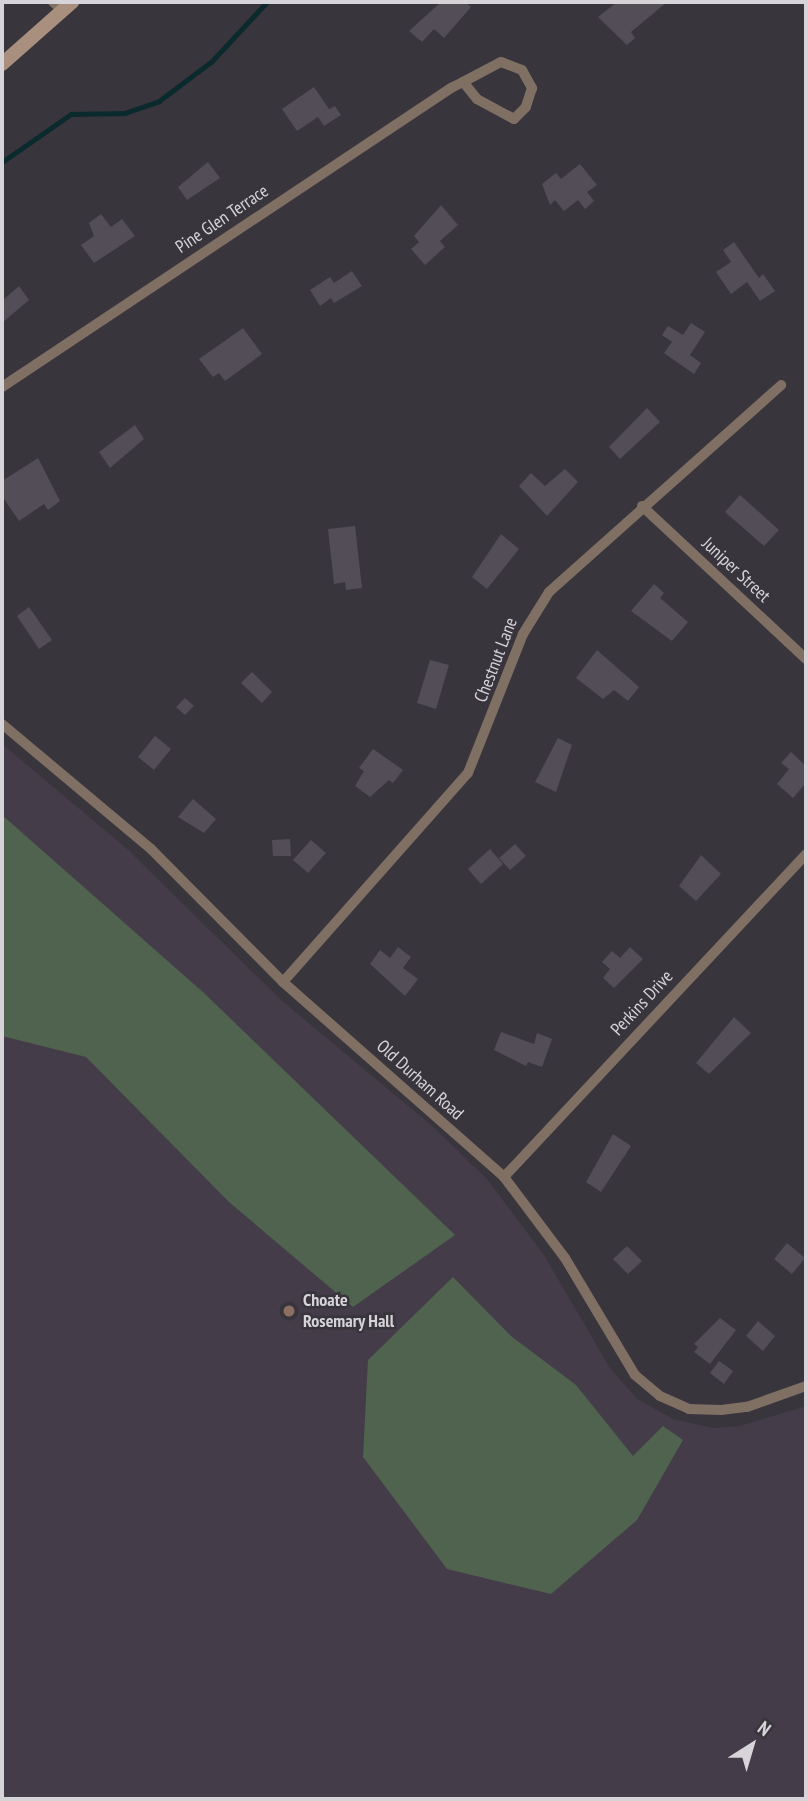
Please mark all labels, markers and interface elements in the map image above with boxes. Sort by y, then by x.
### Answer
street label: Pine Glen Terrace [171,180,273,258]
street label: Juniper Street [697,533,775,607]
street label: Chestnut Lane [470,615,522,705]
street label: Perkins Drive [606,966,678,1040]
street label: Old Durham Road [372,1035,468,1125]
place label: Choate Rosemary Hall [303,1290,395,1332]
marker: Choate Rosemary Hall [281,1303,297,1319]
north arrow [717,1710,787,1780]
text: N [753,1716,776,1741]

